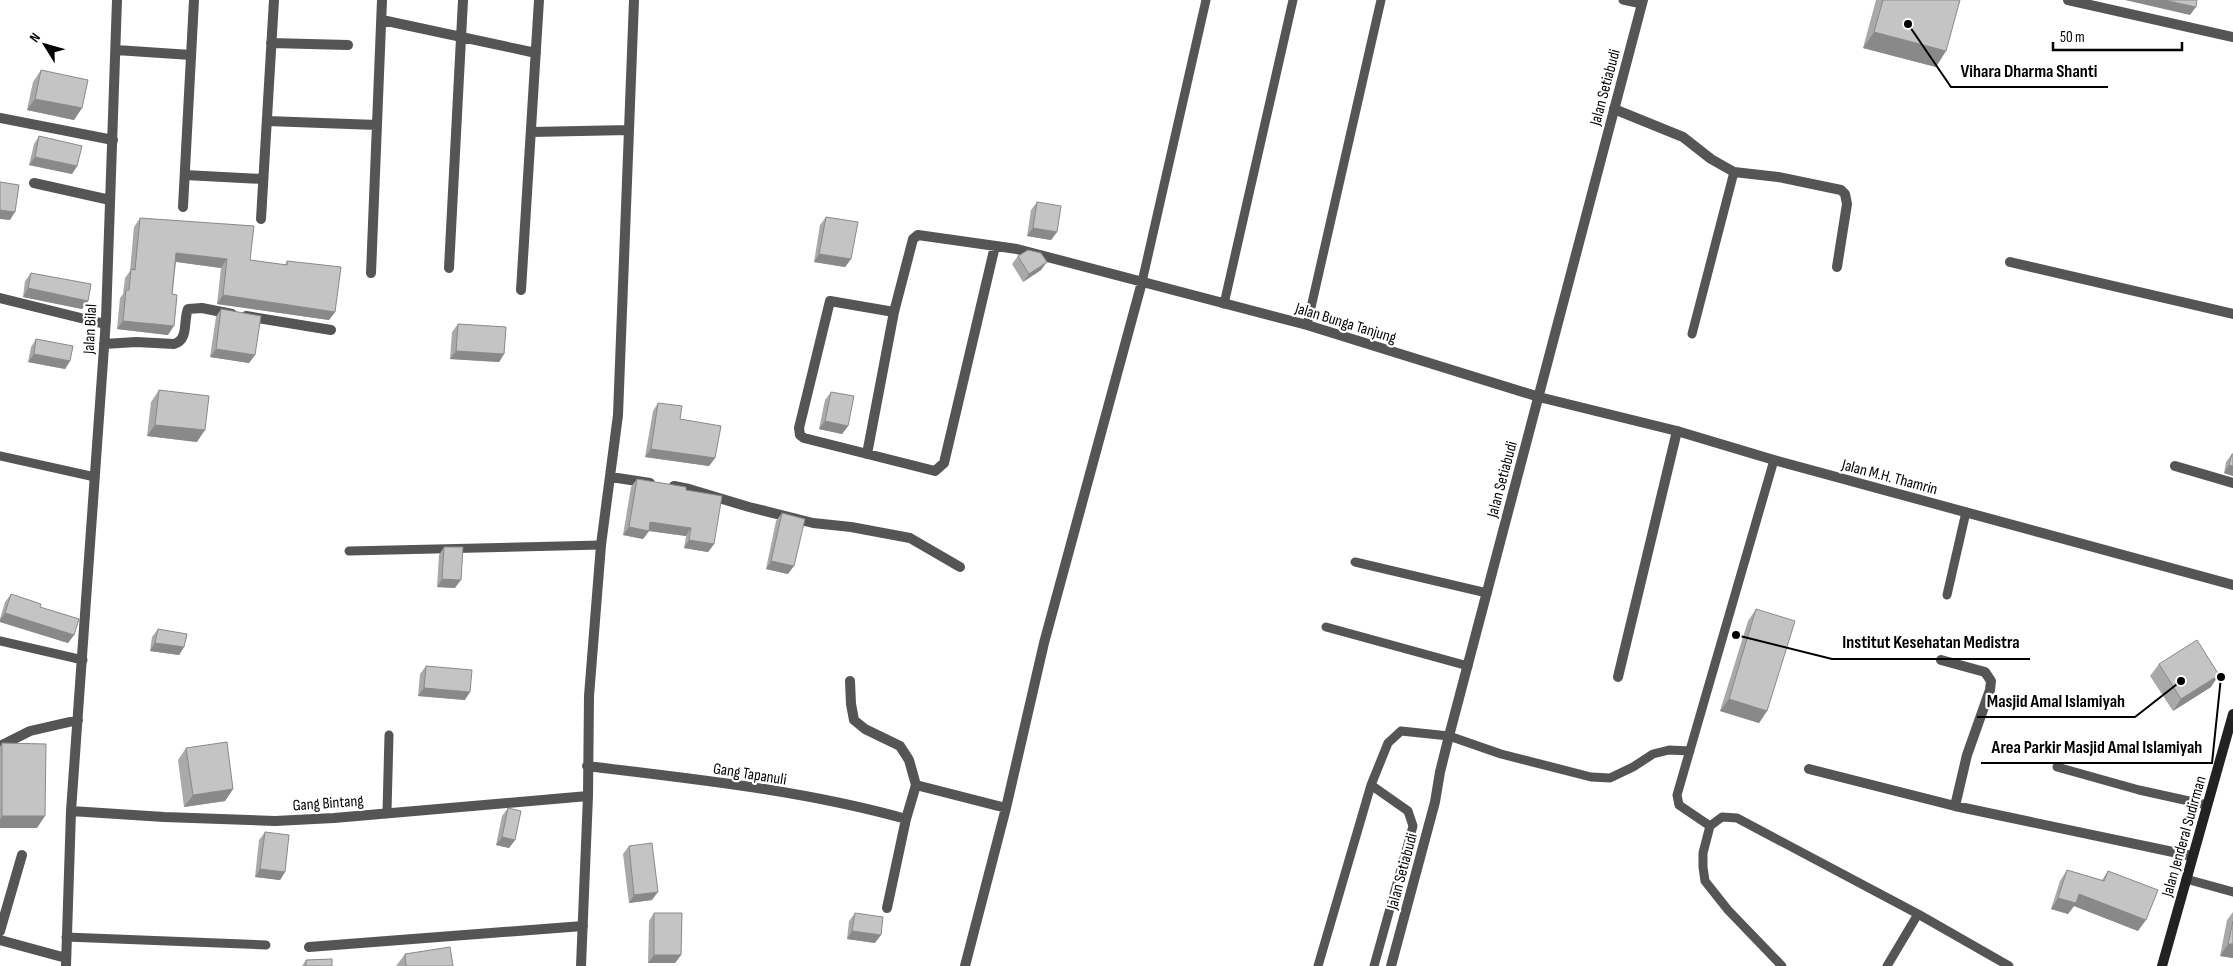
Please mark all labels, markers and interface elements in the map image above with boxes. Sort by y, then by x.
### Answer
north arrow [20,20,70,70]
scale bar [2053,20,2182,52]
text: 50 m [2060,28,2085,47]
text: N [26,29,44,46]
street label: Jalan Setiabudi [1586,47,1625,129]
callout: Vihara Dharma Shanti [1951,54,2108,87]
text: Vihara Dharma Shanti [1961,61,2097,82]
street label: Jalan Bunga Tanjung [1292,299,1398,348]
street label: Jalan Bilal [80,304,101,356]
street label: Jalan Setiabudi [1483,439,1522,521]
street label: Jalan M.H. Thamrin [1839,455,1940,499]
callout: Institut Kesehatan Medistra [1832,626,2030,659]
text: Institut Kesehatan Medistra [1842,632,2020,653]
callout: Masjid Amal Islamiyah [1977,684,2135,717]
text: Masjid Amal Islamiyah [1987,691,2125,712]
callout: Area Parkir Masjid Amal Islamiyah [1981,730,2212,763]
text: Area Parkir Masjid Amal Islamiyah [1991,737,2202,758]
street label: Gang Tapanuli [712,759,788,790]
street label: Jalan Jenderal Sudirman [2158,774,2211,900]
street label: Gang Bintang [292,792,364,815]
street label: Jalan Setiabudi [1383,831,1422,913]

